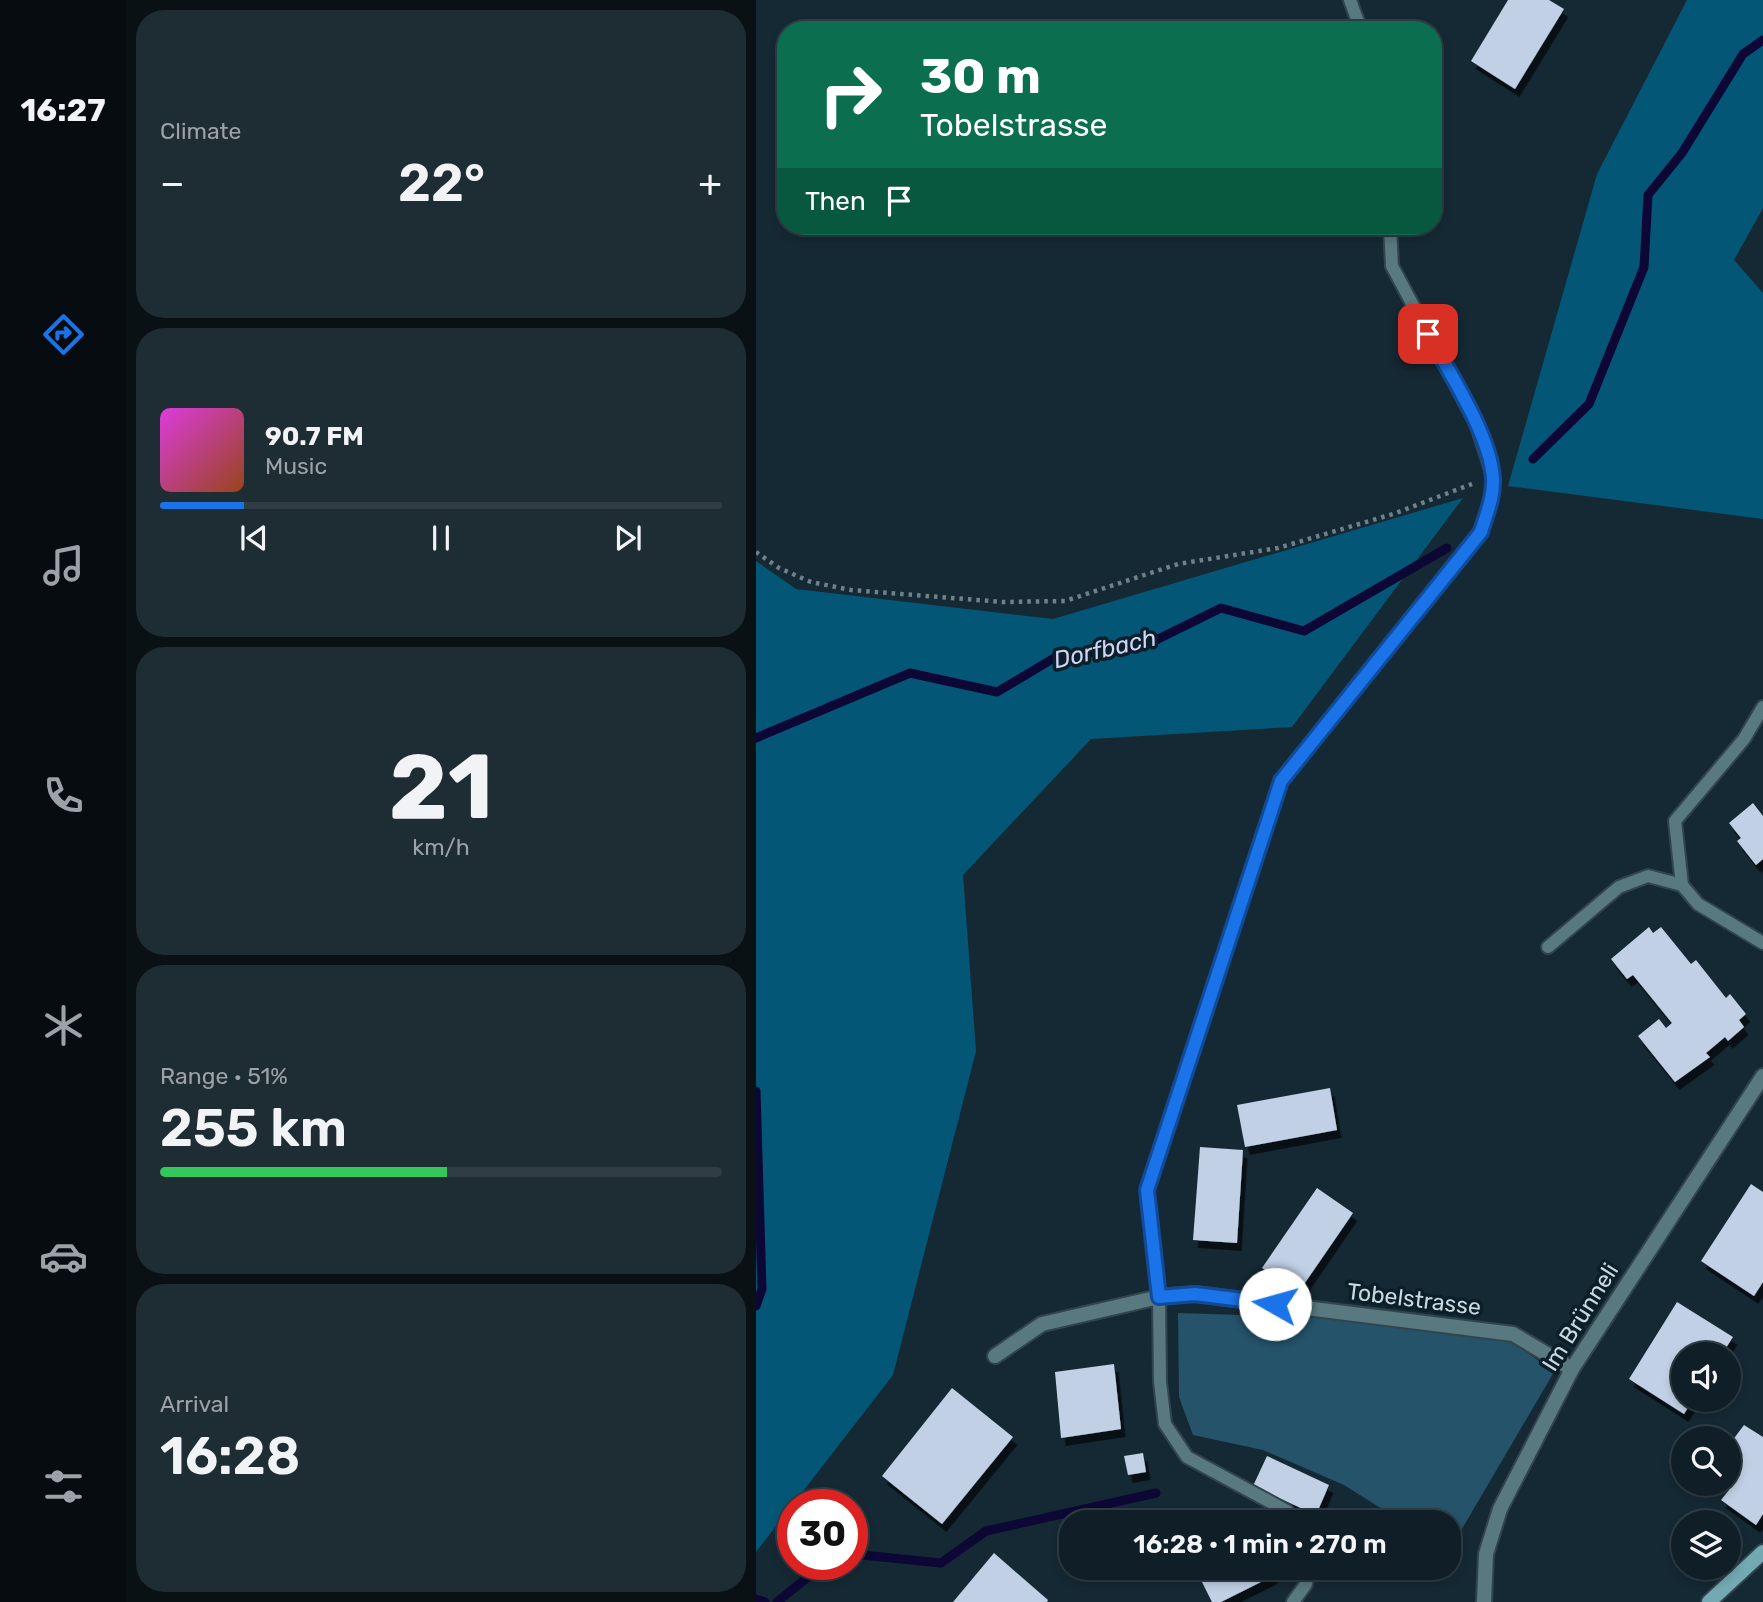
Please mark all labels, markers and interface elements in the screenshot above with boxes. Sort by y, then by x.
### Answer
text: 30 m [920,47,1041,105]
icon: right [805,49,896,140]
text: 16:27 [20,91,106,129]
text: Tobelstrasse [920,106,1108,144]
text: Climate [160,117,241,145]
text: 22° [398,152,485,214]
text: − [160,160,185,206]
text: + [698,160,722,206]
icon: arrive [880,182,918,220]
text: Then [805,186,866,217]
pin [1398,304,1458,364]
icon: directions [39,310,88,359]
icon: arrive [1409,315,1447,353]
text: 90.7 FM [265,421,364,452]
text: Music [265,452,327,480]
icon: previous [235,519,273,557]
icon: pause [422,519,460,557]
icon: next [609,519,647,557]
icon: music [39,541,88,590]
water label: Dorfbach [1051,624,1159,674]
text: 21 [389,733,493,841]
icon: phone [39,771,88,820]
text: km/h [412,833,470,861]
icon: climate [39,1001,88,1050]
text: Range · 51% [160,1062,288,1090]
text: 255 km [160,1097,347,1159]
icon: car [39,1232,88,1281]
street label: Im Brünneli [1536,1258,1624,1376]
position arrow [1238,1267,1312,1341]
street label: Tobelstrasse [1345,1277,1483,1321]
map controls [1671,1342,1741,1580]
button: sound [1671,1342,1741,1412]
text: Arrival [160,1390,229,1418]
text: 16:28 [160,1425,300,1487]
button: search [1671,1426,1741,1496]
icon: filters [39,1462,88,1511]
speed limit sign: 30 [777,1489,868,1580]
button: layers [1671,1510,1741,1580]
text: 16:28 · 1 min · 270 m [1133,1529,1387,1560]

